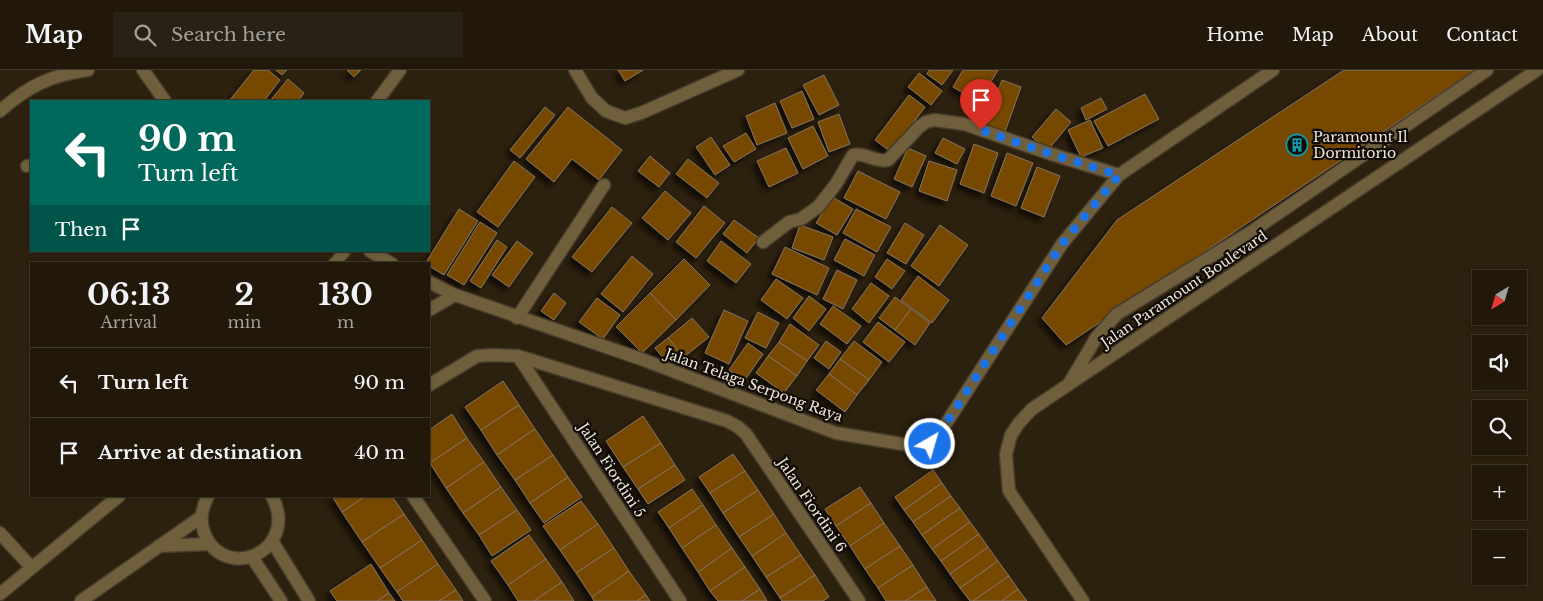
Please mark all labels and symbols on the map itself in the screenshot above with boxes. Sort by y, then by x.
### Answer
pin [960,79,1002,130]
place label: Paramount Il Dormitorio [1313,128,1408,162]
building icon: Paramount Il Dormitorio [1285,133,1309,157]
street label: Jalan Paramount Boulevard [1096,226,1271,353]
north arrow [1472,270,1528,325]
street label: Jalan Telaga Serpong Raya [661,344,846,426]
position arrow [903,417,955,469]
street label: Jalan Fiordini 5 [574,418,649,521]
street label: Jalan Fiordini 6 [773,453,850,556]

